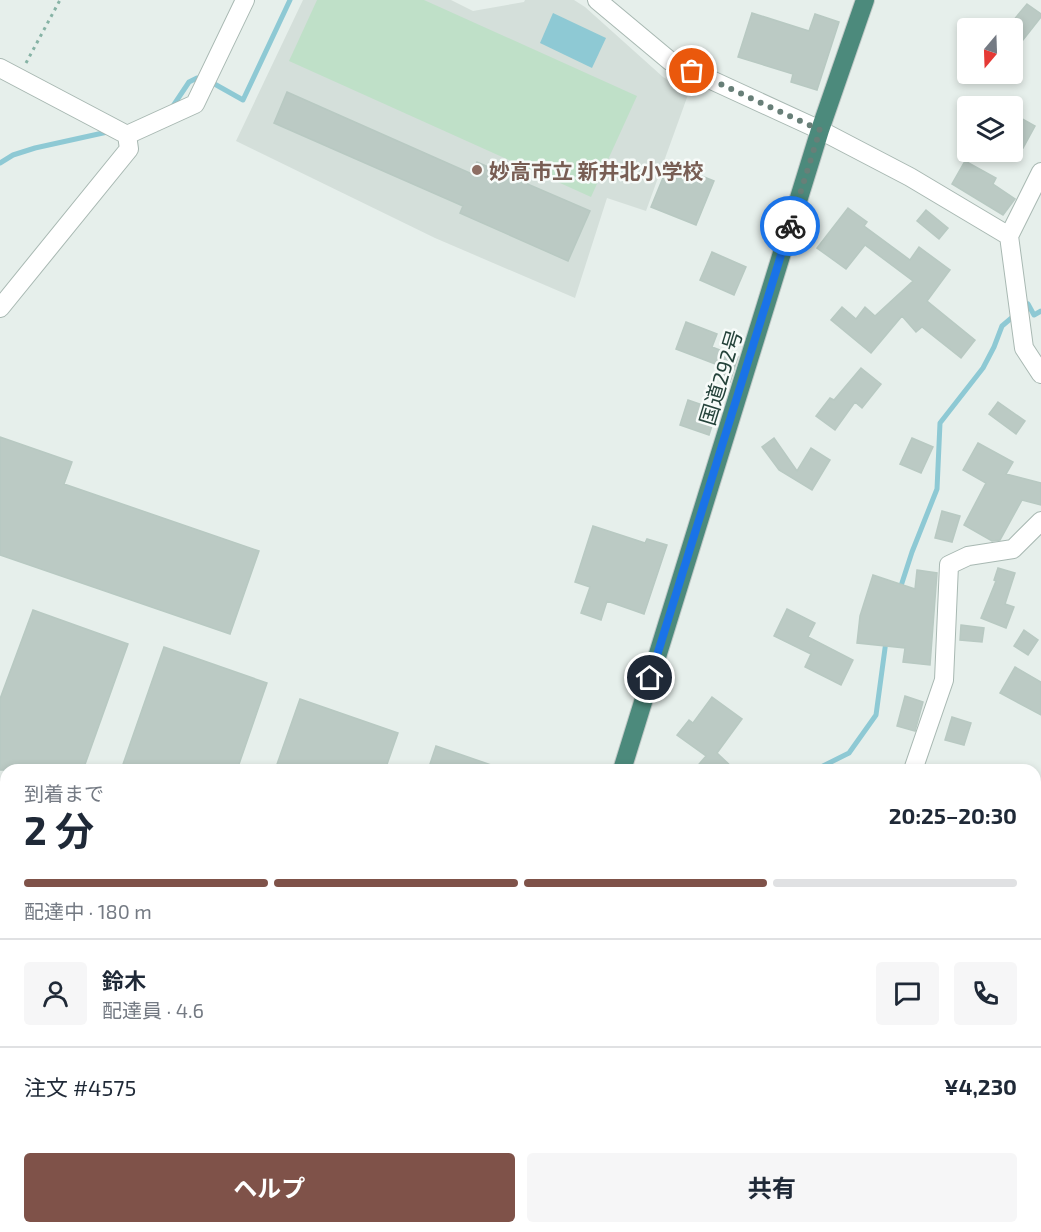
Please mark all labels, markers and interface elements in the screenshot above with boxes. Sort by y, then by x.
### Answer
north arrow [957,18,1023,84]
map controls [957,18,1023,162]
pin [666,45,717,96]
icon: bag [675,54,708,87]
button: layers [957,96,1023,162]
place label: 妙高市立 新井北小学校 [489,158,704,183]
marker: 妙高市立 新井北小学校 [470,163,484,177]
courier [760,196,820,256]
icon: bike [774,210,807,243]
street label: 国道292号 [694,326,746,428]
pin [624,652,675,703]
icon: home [633,661,666,694]
text: 到着まで [24,781,104,805]
text: 20:25–20:30 [889,802,1017,828]
text: 2 分 [24,806,94,853]
text: 配達中 · 180 m [24,899,152,923]
button: person [24,962,87,1025]
button: chat [876,962,939,1025]
button: phone [954,962,1017,1025]
text: 鈴木 [102,967,146,993]
text: 配達員 · 4.6 [102,998,204,1022]
text: ¥4,230 [944,1073,1017,1099]
text: 注文 #4575 [24,1074,136,1100]
button: ヘルプ [24,1153,515,1222]
button: 共有 [527,1153,1017,1222]

